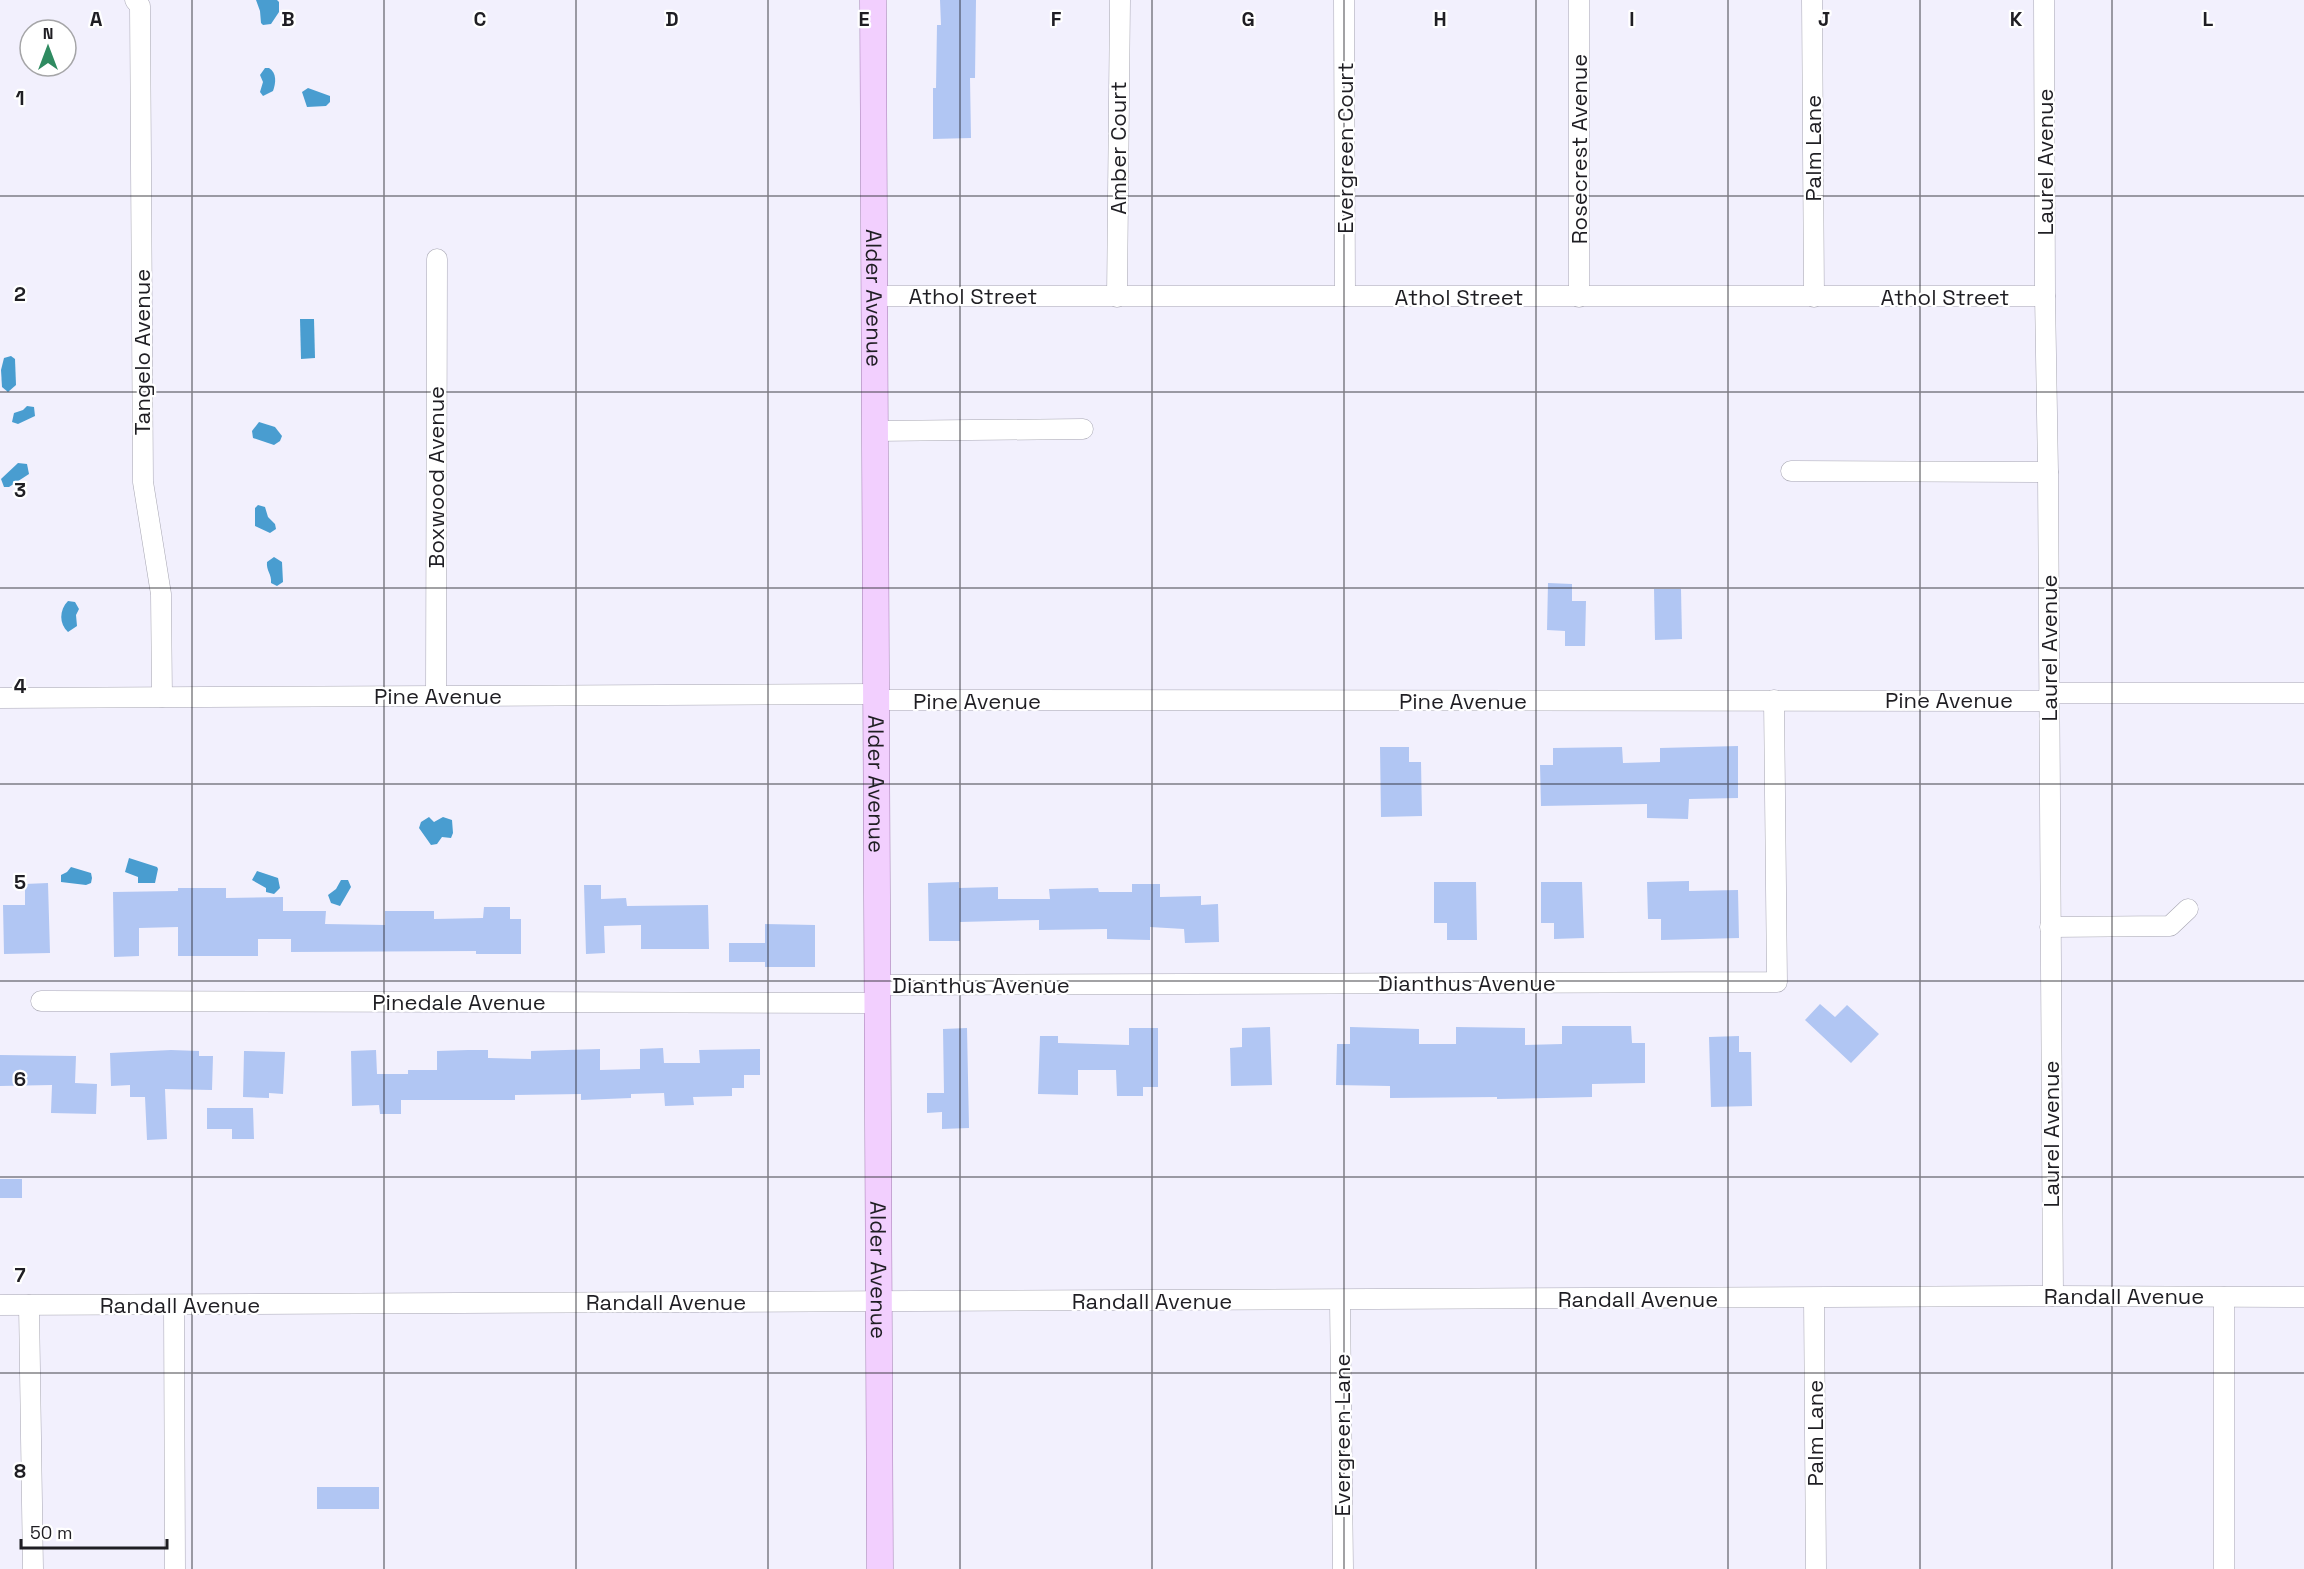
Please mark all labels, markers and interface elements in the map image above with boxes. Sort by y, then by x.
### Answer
text: A [90,6,103,32]
text: B [281,6,295,32]
text: C [474,6,487,32]
text: D [665,6,679,32]
text: E [858,6,870,32]
text: F [1051,6,1062,32]
text: G [1241,6,1255,32]
text: H [1433,6,1447,32]
text: I [1629,6,1635,32]
text: J [1818,6,1830,32]
text: K [2010,6,2023,32]
text: L [2203,6,2214,32]
north arrow [18,18,78,78]
text: N [43,23,53,44]
street label: Rosecrest Avenue [1565,54,1593,244]
street label: Evergreen Court [1331,62,1359,234]
street label: Amber Court [1104,81,1132,215]
text: 1 [15,85,25,111]
street label: Laurel Avenue [2031,88,2059,236]
street label: Palm Lane [1799,95,1827,201]
street label: Alder Avenue [860,229,889,367]
street label: Tangelo Avenue [128,269,156,435]
text: 2 [14,281,26,307]
street label: Athol Street [909,282,1037,310]
street label: Athol Street [1395,283,1523,311]
street label: Athol Street [1881,283,2009,311]
street label: Boxwood Avenue [422,386,450,568]
text: 3 [14,477,26,503]
street label: Laurel Avenue [2035,574,2063,722]
text: 4 [14,673,27,699]
street label: Pine Avenue [374,682,502,710]
street label: Pine Avenue [1885,686,2013,714]
street label: Pine Avenue [913,687,1041,715]
street label: Pine Avenue [1399,687,1527,715]
street label: Alder Avenue [862,715,891,853]
text: 5 [14,869,26,895]
street label: Dianthus Avenue [1378,969,1556,997]
street label: Dianthus Avenue [892,971,1070,999]
street label: Pinedale Avenue [372,988,546,1016]
street label: Laurel Avenue [2037,1060,2065,1208]
text: 6 [14,1066,26,1092]
street label: Alder Avenue [864,1201,893,1339]
text: 7 [14,1262,26,1288]
street label: Randall Avenue [2044,1282,2204,1310]
street label: Randall Avenue [1558,1285,1718,1313]
street label: Randall Avenue [1072,1287,1232,1315]
street label: Randall Avenue [586,1288,746,1316]
street label: Randall Avenue [100,1291,260,1319]
street label: Evergreen Lane [1328,1353,1356,1517]
street label: Palm Lane [1801,1380,1829,1486]
text: 8 [14,1458,26,1484]
scale bar [21,1512,166,1550]
text: 50 m [30,1521,72,1544]

